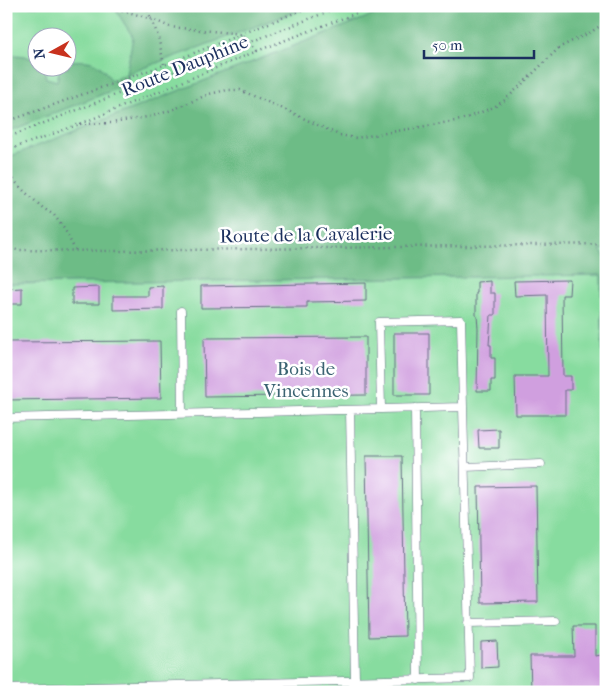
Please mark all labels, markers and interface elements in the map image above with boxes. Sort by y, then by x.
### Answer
north arrow [28,28,78,78]
scale bar [424,28,534,60]
street label: Route Dauphine [118,31,252,101]
text: 50 m [432,36,463,54]
text: N [30,47,49,60]
street label: Route de la Cavalerie [219,222,393,248]
park label: Bois de Vincennes [262,358,349,402]

